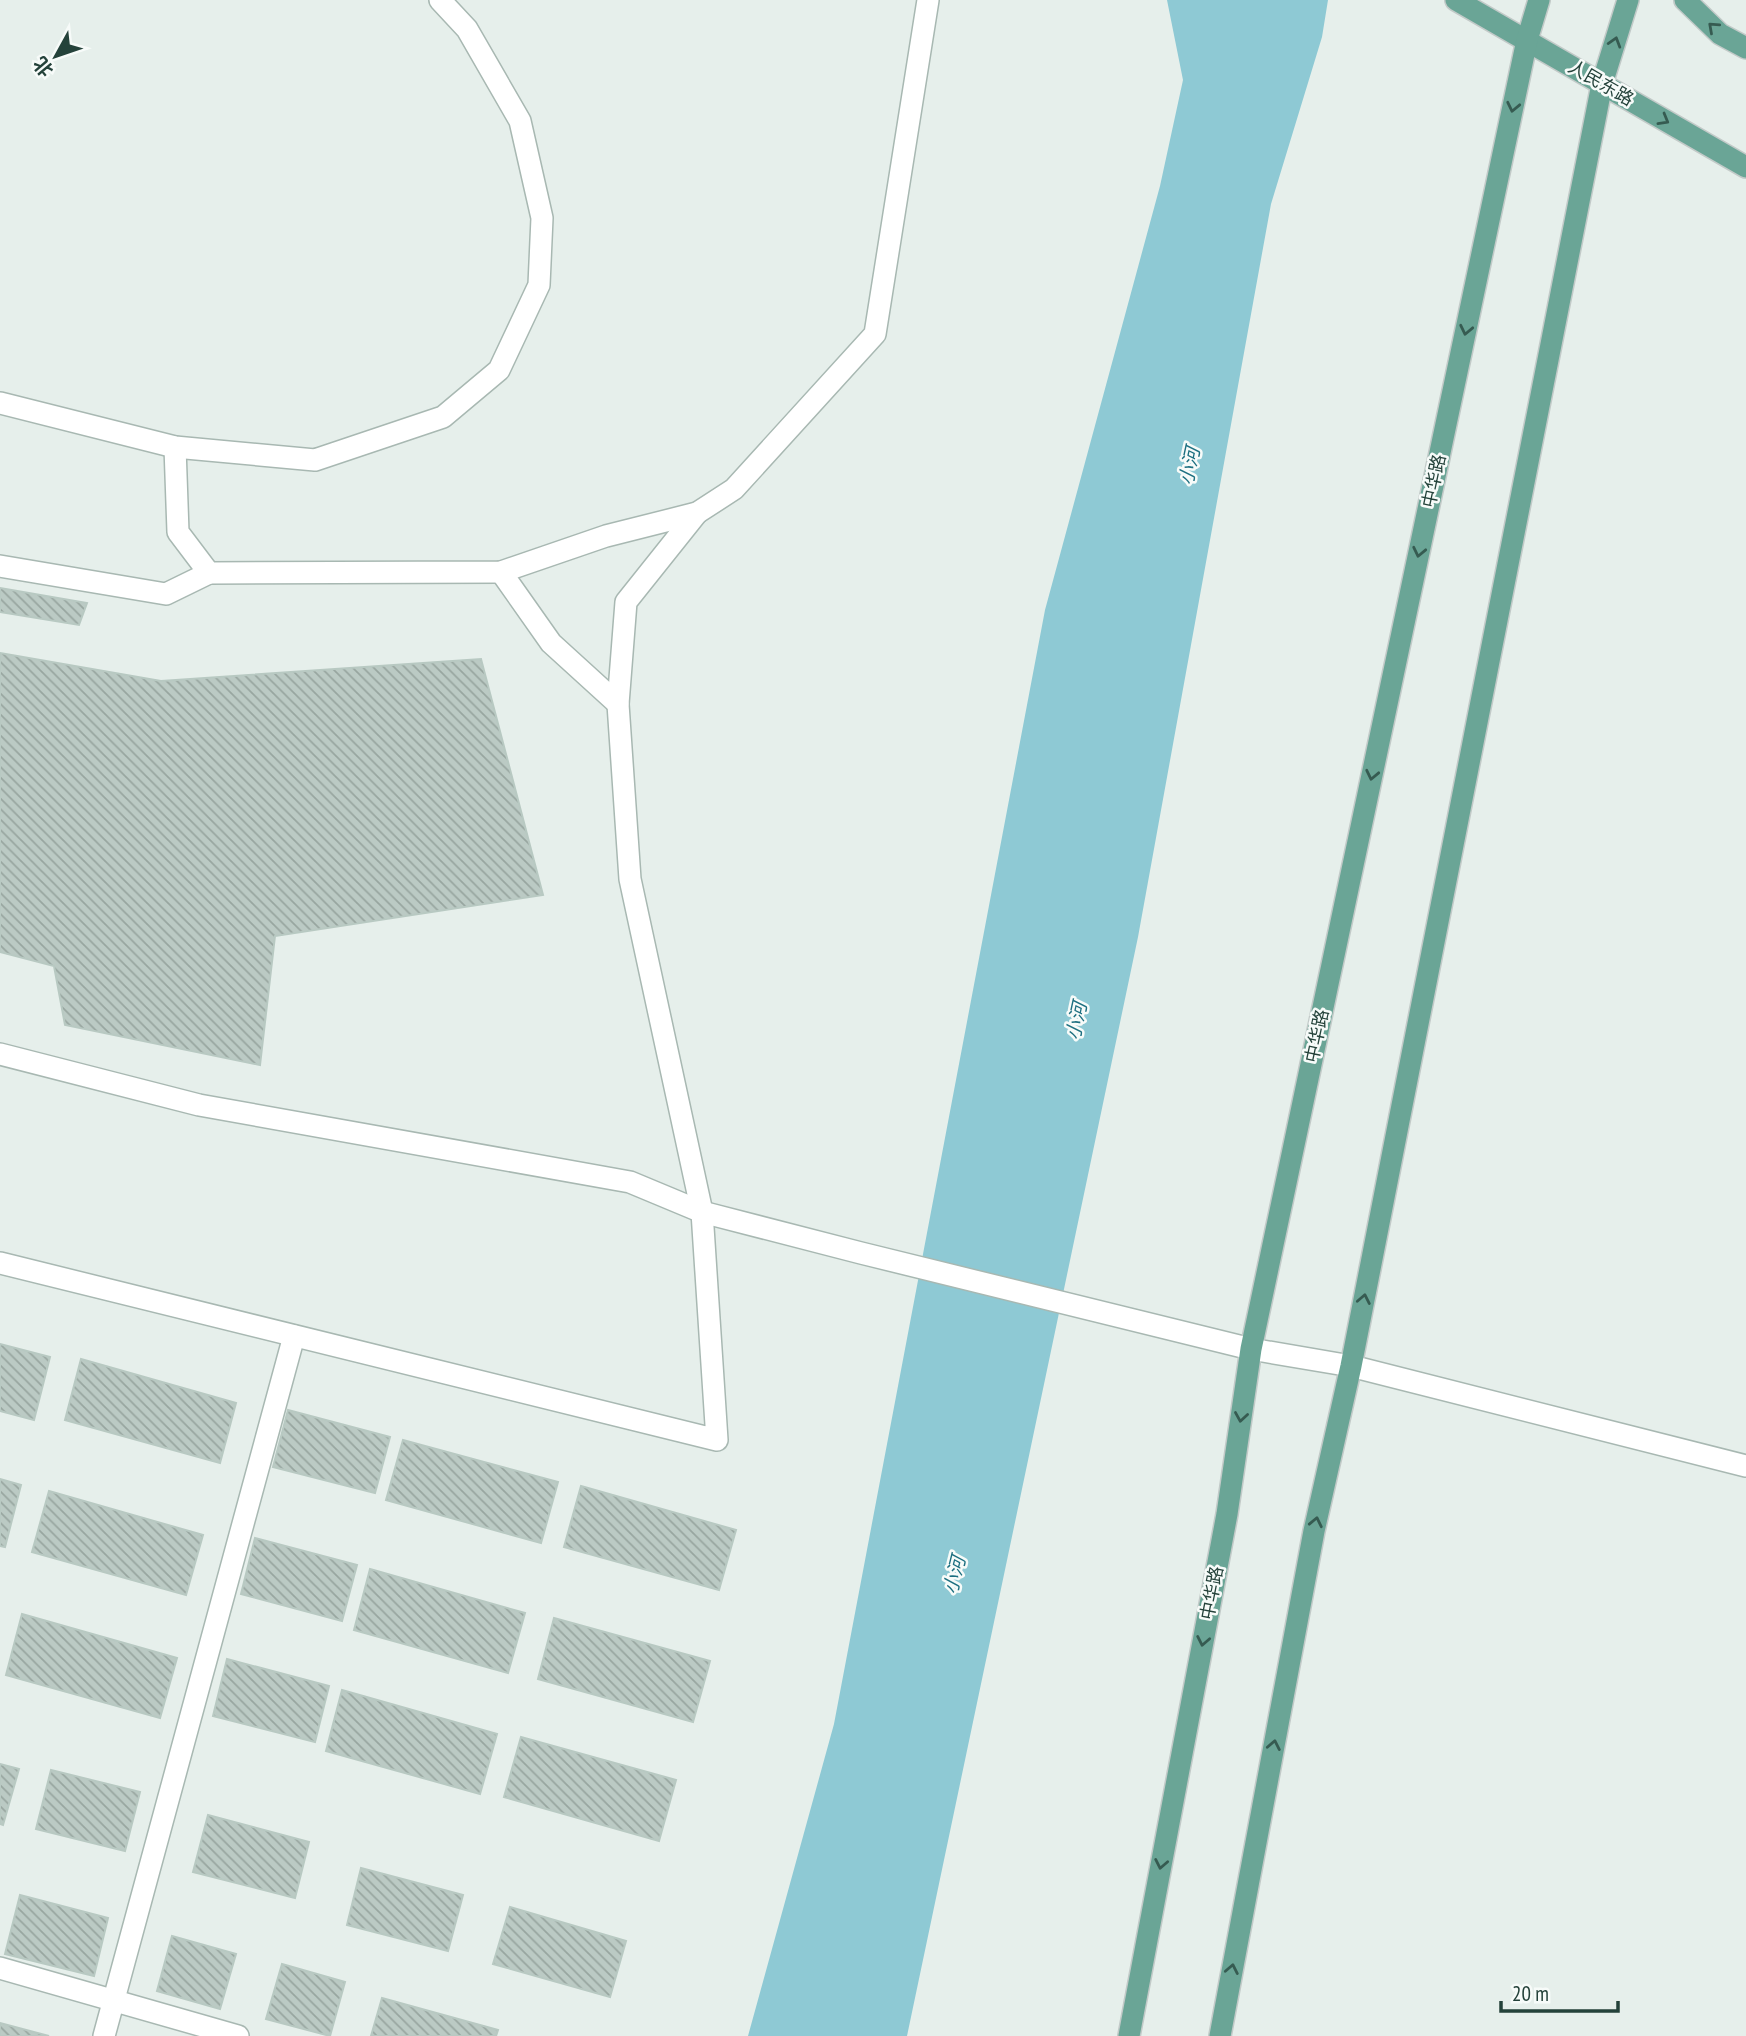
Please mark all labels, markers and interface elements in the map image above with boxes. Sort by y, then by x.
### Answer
north arrow [21,21,91,91]
one-way arrow [1708,23,1721,35]
one-way arrow [1606,36,1621,48]
text: 北 [28,52,58,82]
street label: 人民东路 [1564,55,1638,111]
one-way arrow [1506,101,1521,113]
one-way arrow [1657,112,1669,125]
one-way arrow [1460,324,1474,336]
water label: 小河 [1173,441,1206,487]
street label: 中华路 [1417,452,1450,510]
one-way arrow [1413,546,1428,558]
one-way arrow [1366,769,1381,781]
water label: 小河 [1060,996,1093,1042]
street label: 中华路 [1300,1007,1333,1065]
one-way arrow [1355,1293,1370,1305]
one-way arrow [1234,1411,1249,1423]
one-way arrow [1308,1516,1322,1528]
water label: 小河 [938,1550,971,1596]
street label: 中华路 [1195,1564,1228,1622]
one-way arrow [1196,1635,1211,1647]
one-way arrow [1266,1739,1281,1751]
one-way arrow [1154,1859,1169,1870]
one-way arrow [1224,1963,1239,1975]
scale bar [1501,1969,1618,2013]
text: 20 m [1512,1980,1549,2007]

